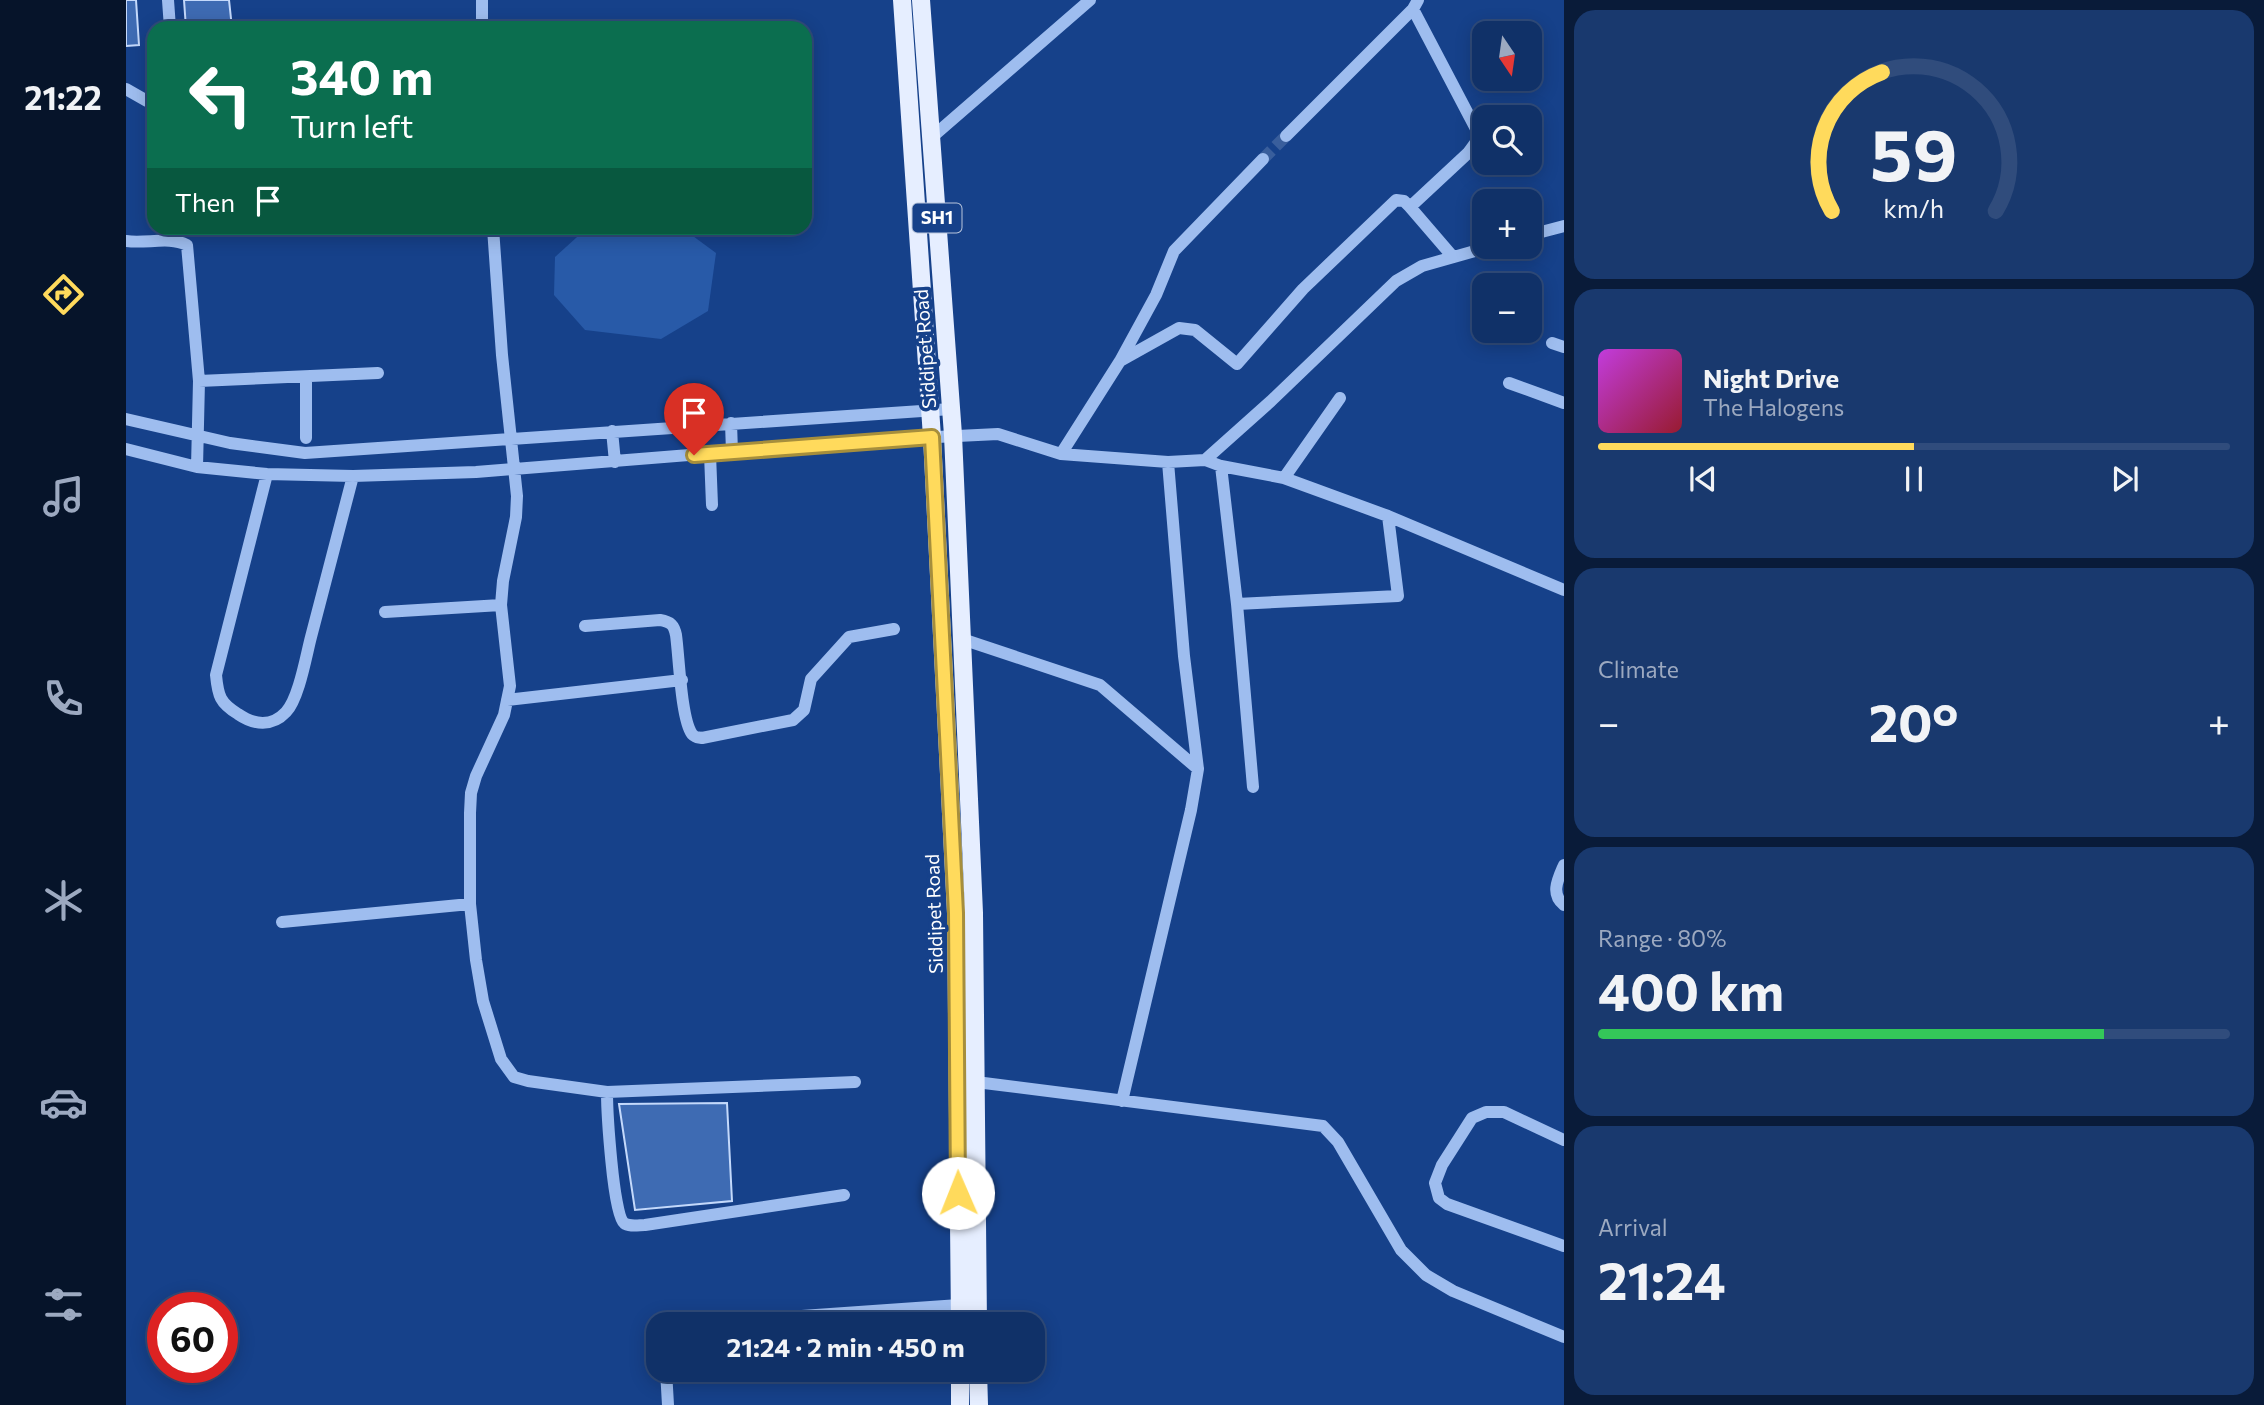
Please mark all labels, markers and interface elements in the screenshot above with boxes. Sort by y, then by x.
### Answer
north arrow [1472,21,1542,91]
map controls [1472,21,1542,343]
text: 340 m [290,45,433,105]
icon: left [175,49,266,140]
text: 21:22 [24,77,102,117]
text: Turn left [290,105,414,145]
button: search [1472,105,1542,175]
text: 59 [1870,107,1958,196]
icon: arrive [249,182,287,220]
text: Then [175,186,235,217]
button: + [1472,189,1542,259]
text: km/h [1884,192,1944,222]
road number: SH1 [912,204,962,232]
icon: directions [39,270,88,319]
button: − [1472,273,1542,343]
street label: Siddipet Road [909,288,940,410]
text: Night Drive [1703,362,1839,393]
pin [664,383,724,455]
text: The Halogens [1703,393,1844,421]
icon: arrive [675,394,713,432]
icon: previous [1684,460,1722,498]
icon: pause [1895,460,1933,498]
icon: next [2106,460,2144,498]
icon: music [39,472,88,521]
text: Climate [1598,655,1679,683]
icon: phone [39,674,88,723]
text: 20° [1869,689,1959,753]
text: − [1598,698,1620,745]
text: + [2208,698,2230,745]
street label: Siddipet Road [920,854,947,974]
icon: climate [39,876,88,925]
text: Range · 80% [1598,924,1726,952]
text: 400 km [1598,958,1784,1022]
icon: car [39,1078,88,1127]
position arrow [921,1156,995,1230]
text: Arrival [1598,1213,1668,1241]
text: 21:24 [1598,1247,1726,1311]
icon: filters [39,1280,88,1329]
speed limit sign: 60 [147,1292,238,1383]
text: 21:24 · 2 min · 450 m [726,1331,965,1362]

